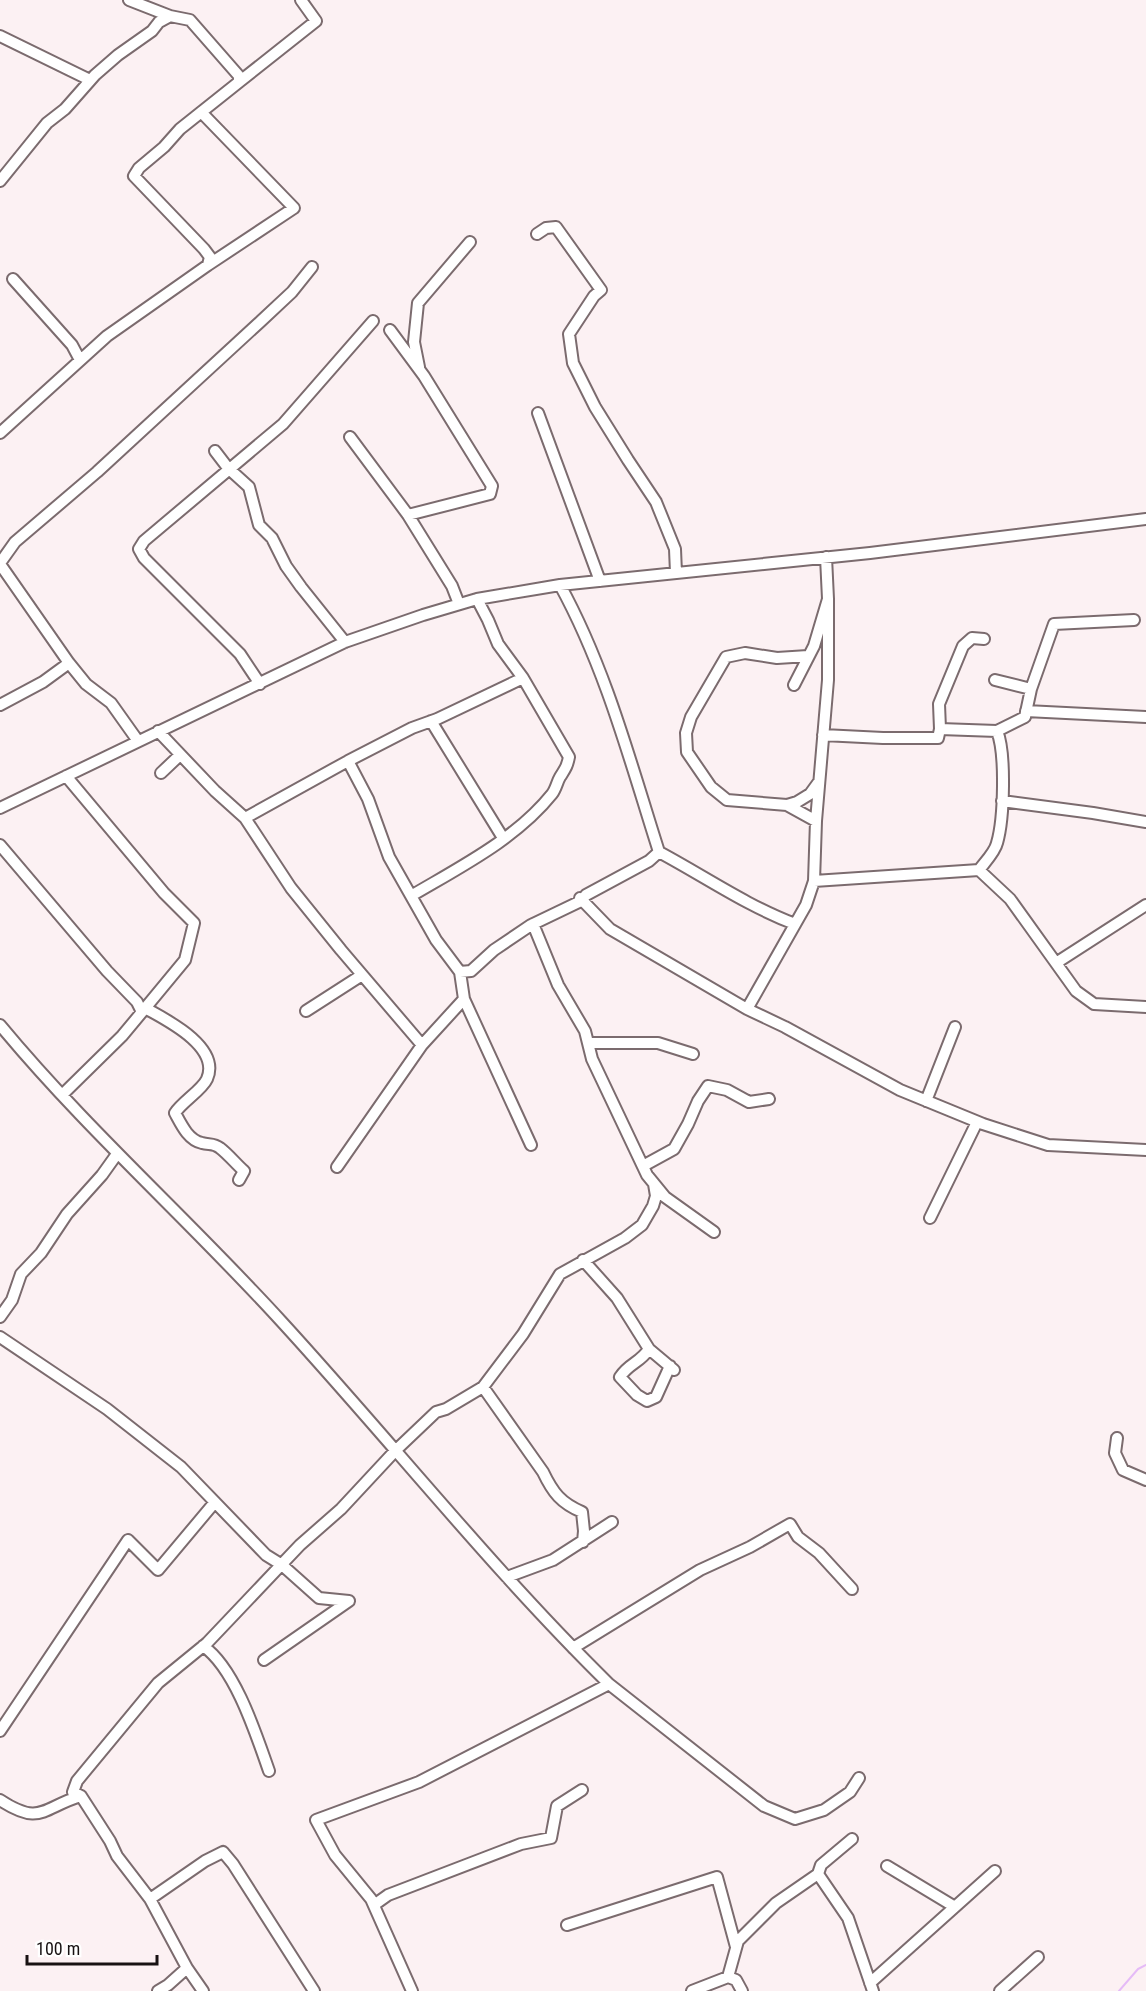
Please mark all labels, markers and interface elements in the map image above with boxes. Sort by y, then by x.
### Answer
scale bar [27,1928,158,1966]
text: 100 m [36,1938,80,1959]

